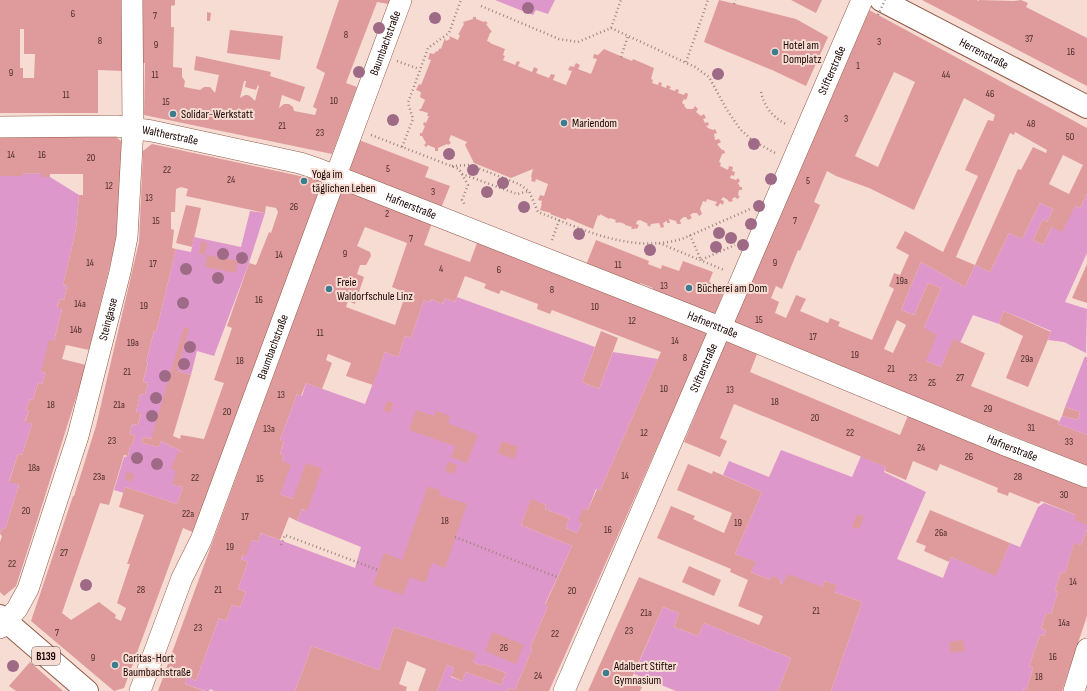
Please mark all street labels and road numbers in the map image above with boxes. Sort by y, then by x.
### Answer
street label: Baumbachstraße [366,8,404,78]
street label: Herrenstraße [957,35,1011,73]
street label: Stifterstraße [815,43,849,97]
street label: Waltherstraße [141,122,200,148]
street label: Hafnerstraße [384,189,439,222]
street label: Steingasse [95,296,121,342]
street label: Hafnerstraße [685,308,740,341]
street label: Baumbachstraße [254,312,291,381]
street label: Stifterstraße [686,341,721,395]
street label: Hafnerstraße [985,431,1040,465]
road number: B139 [32,647,60,665]

